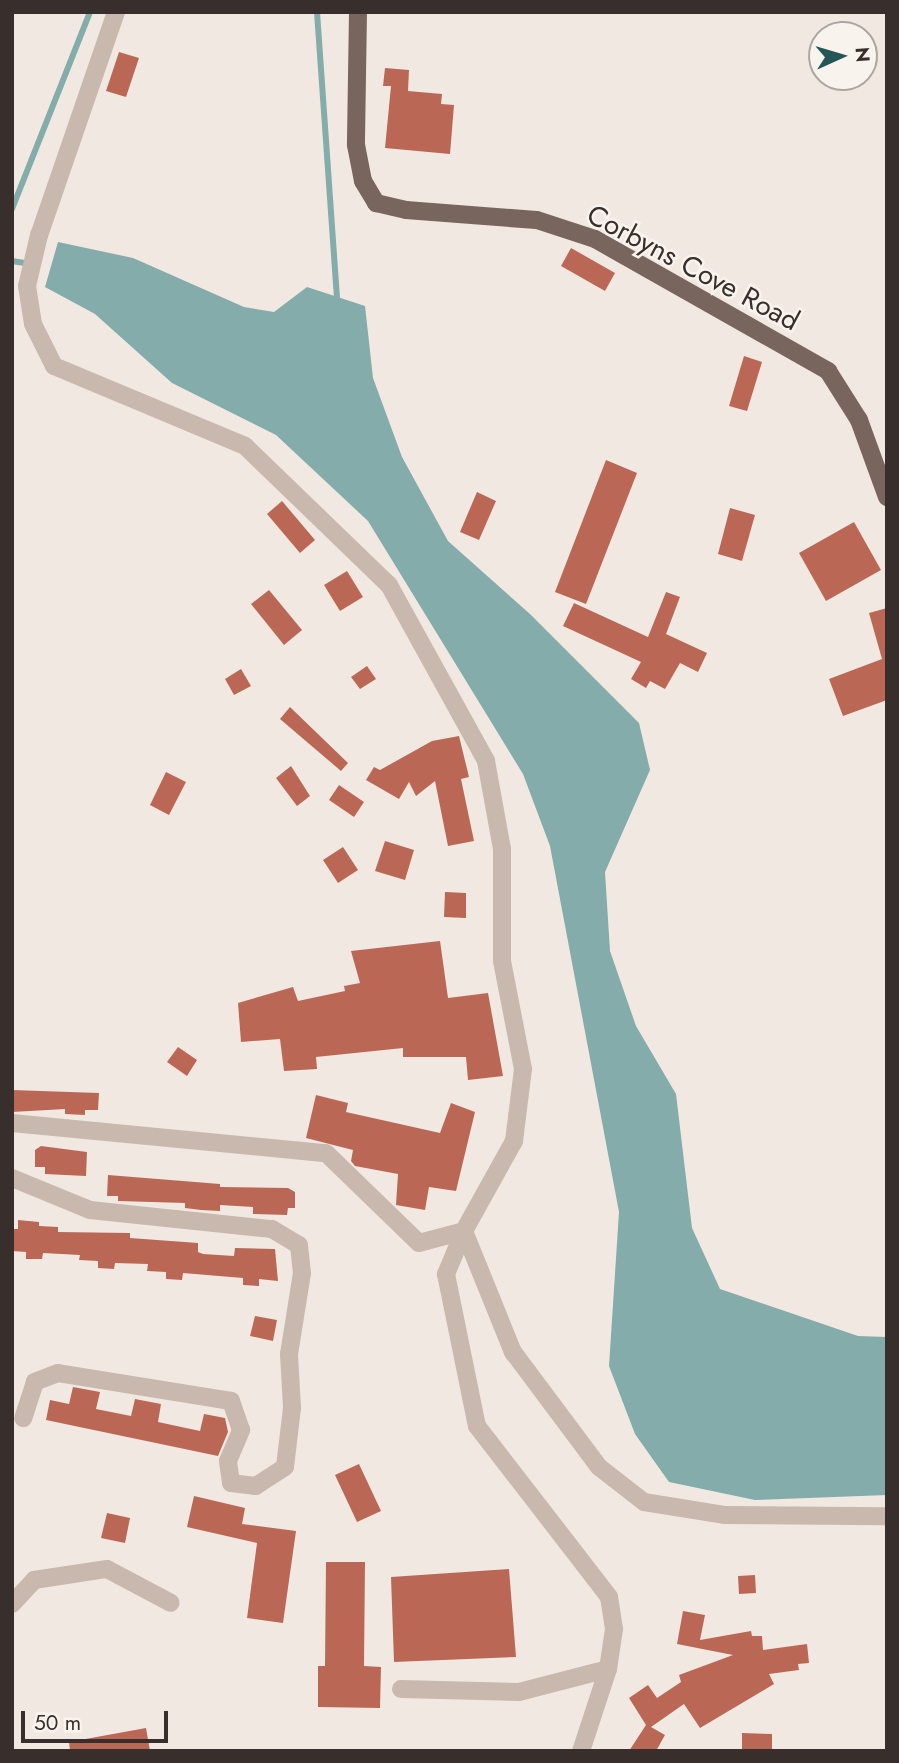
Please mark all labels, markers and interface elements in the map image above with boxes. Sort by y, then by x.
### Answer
north arrow [808,21,878,91]
text: N [848,46,876,63]
street label: Corbyns Cove Road [581,198,805,338]
scale bar [24,1696,172,1740]
text: 50 m [34,1708,81,1738]

